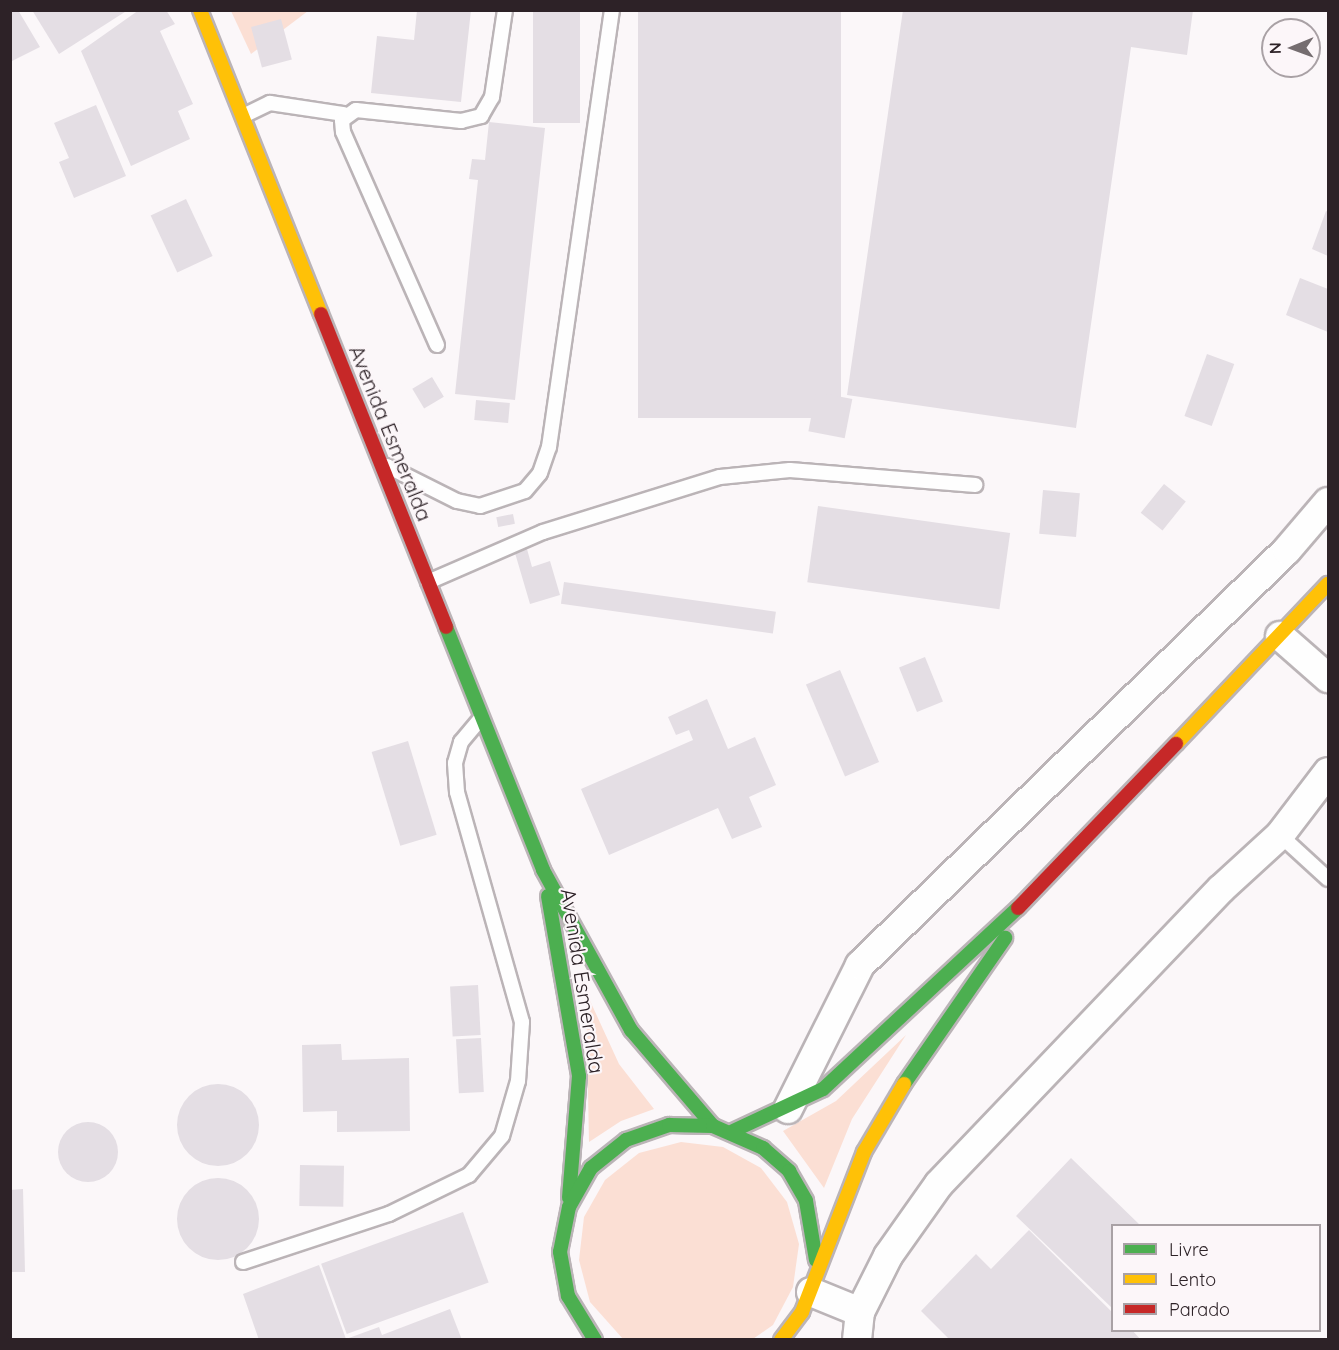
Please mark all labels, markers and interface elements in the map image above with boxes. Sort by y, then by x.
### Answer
north arrow [1261,18,1321,78]
text: N [1265,42,1285,54]
street label: Avenida Esmeralda [344,342,438,524]
street label: Avenida Esmeralda [556,887,610,1075]
legend [1111,1224,1321,1332]
text: Livre [1169,1238,1209,1261]
text: Lento [1169,1268,1216,1291]
text: Parado [1169,1298,1230,1321]

